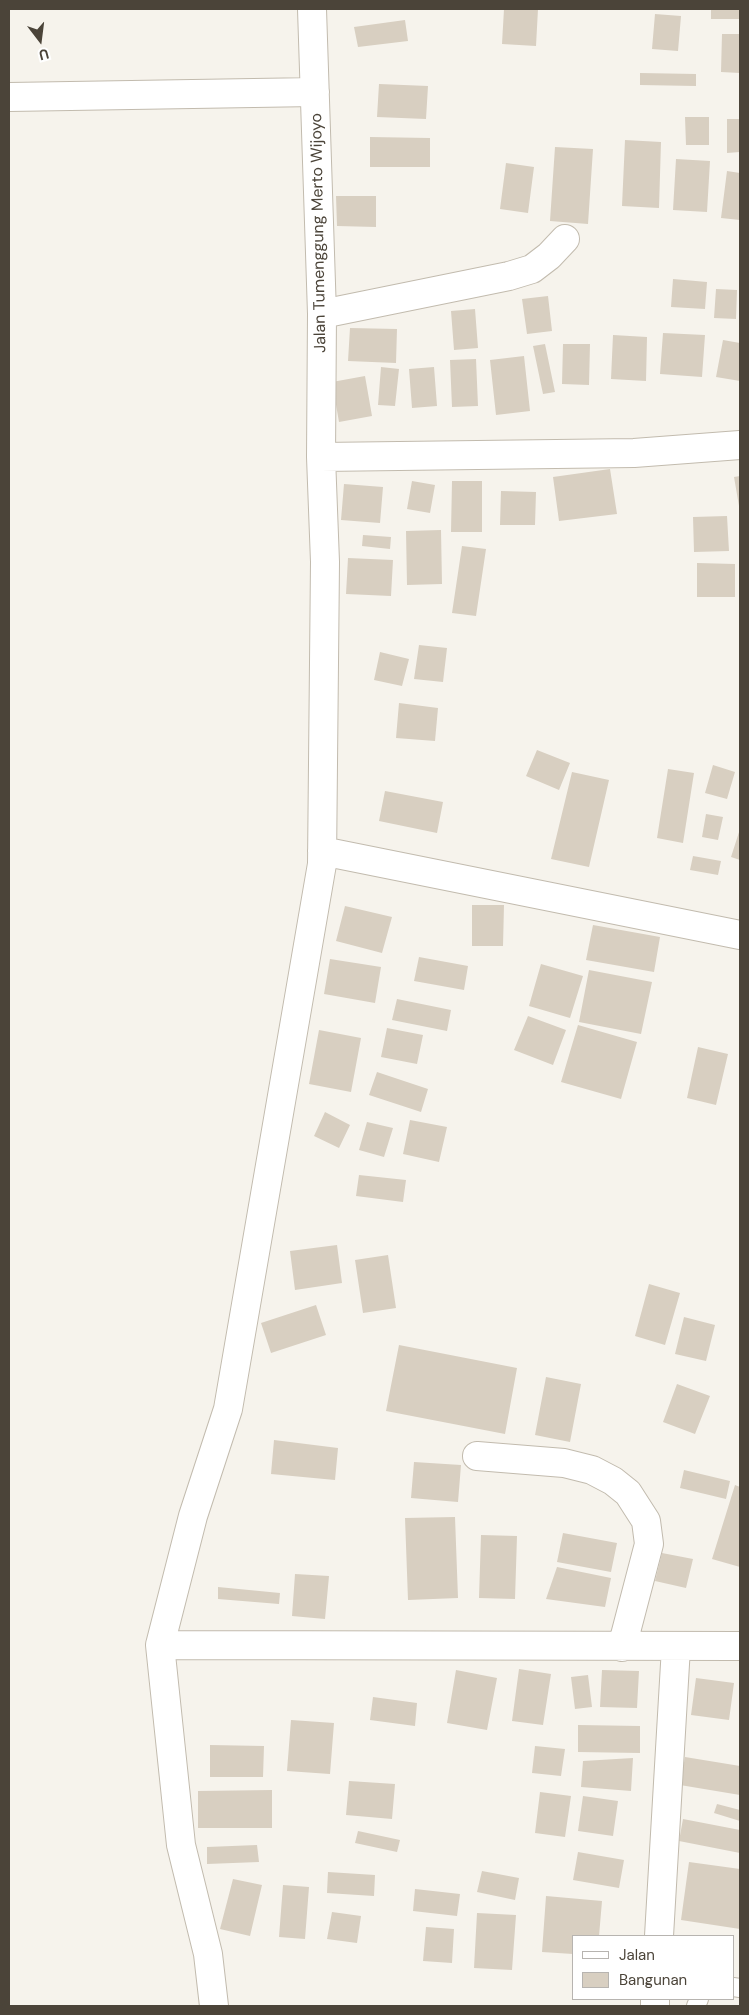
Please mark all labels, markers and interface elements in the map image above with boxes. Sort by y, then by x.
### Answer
north arrow [15,15,65,65]
text: U [37,45,51,64]
street label: Jalan Tumenggung Merto Wijoyo [307,113,331,353]
legend [572,1935,734,2000]
text: Jalan [619,1945,655,1965]
text: Bangunan [619,1970,687,1990]

